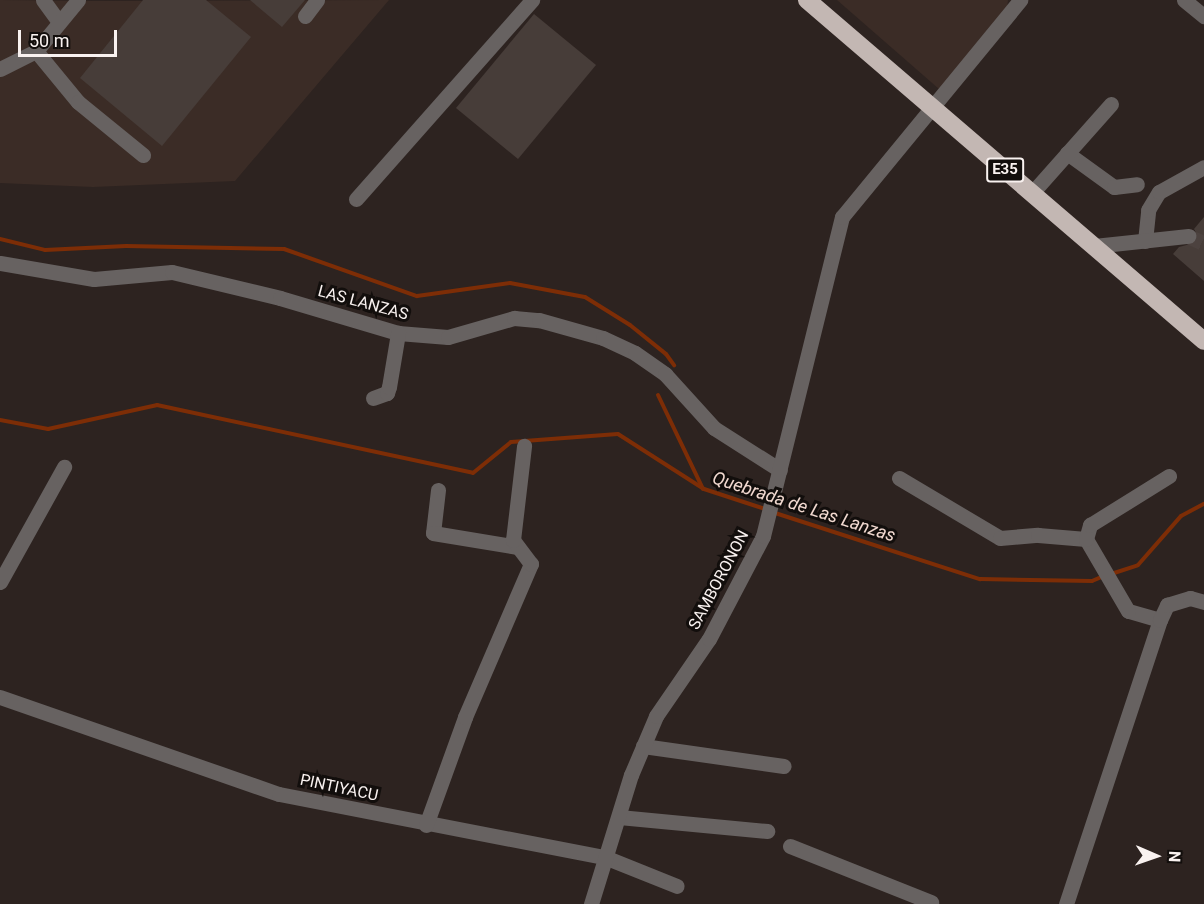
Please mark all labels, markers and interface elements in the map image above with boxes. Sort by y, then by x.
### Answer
scale bar [21,18,120,56]
text: 50 m [29,30,69,51]
road number: E35 [986,158,1024,182]
street label: LAS LANZAS [316,282,410,324]
water label: Quebrada de Las Lanzas [710,467,898,547]
street label: SAMBORONON [685,527,753,633]
street label: PINTIYACU [298,770,380,806]
north arrow [1126,826,1186,886]
text: N [1165,851,1184,863]

